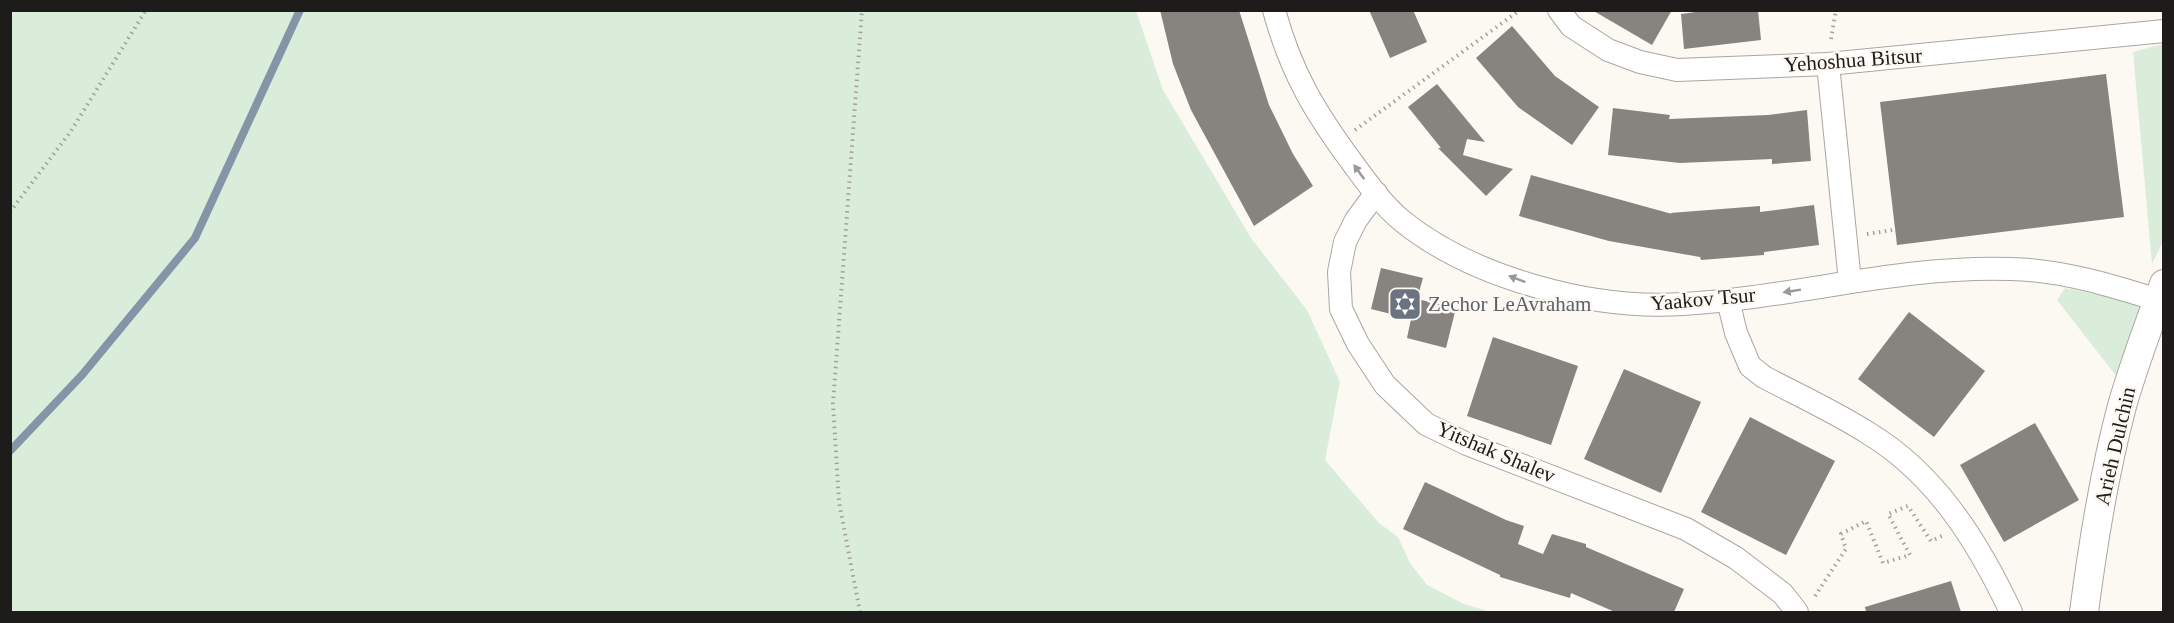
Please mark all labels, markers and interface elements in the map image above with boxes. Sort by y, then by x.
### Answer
street label: Yehoshua Bitsur [1783,43,1923,77]
one-way arrow [1353,164,1365,179]
one-way arrow [1508,274,1526,284]
street label: Yaakov Tsur [1650,282,1756,316]
synagogue icon: Zechor LeAvraham [1387,286,1423,322]
one-way arrow [1782,286,1801,295]
place label: Zechor LeAvraham [1428,292,1591,316]
street label: Arieh Dulchin [2090,384,2140,508]
street label: Yitshak Shalev [1433,416,1559,488]

